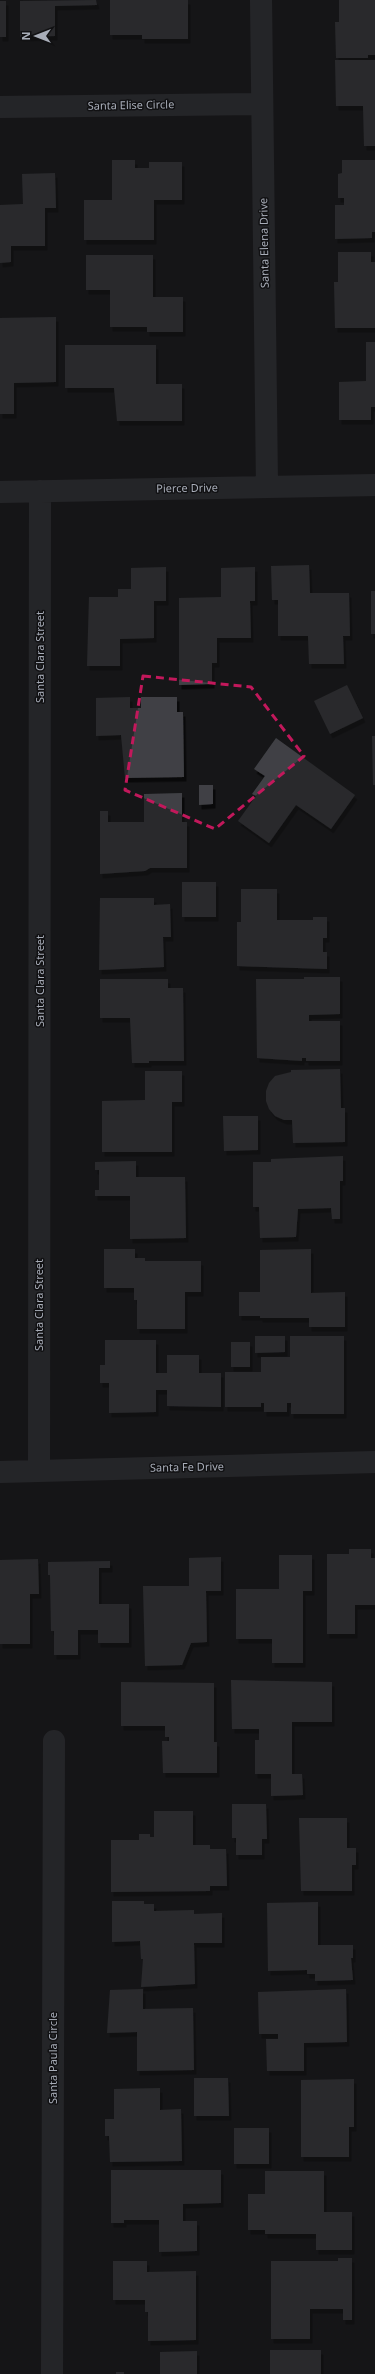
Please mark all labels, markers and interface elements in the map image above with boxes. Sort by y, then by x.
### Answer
north arrow [16,16,56,56]
text: N [18,32,33,40]
street label: Santa Elise Circle [88,96,174,113]
street label: Santa Elena Drive [255,198,272,288]
street label: Pierce Drive [156,479,218,496]
street label: Santa Clara Street [32,611,47,703]
street label: Santa Clara Street [32,935,47,1027]
street label: Santa Clara Street [31,1259,46,1351]
street label: Santa Fe Drive [150,1458,224,1475]
street label: Santa Paula Circle [45,2012,60,2104]

